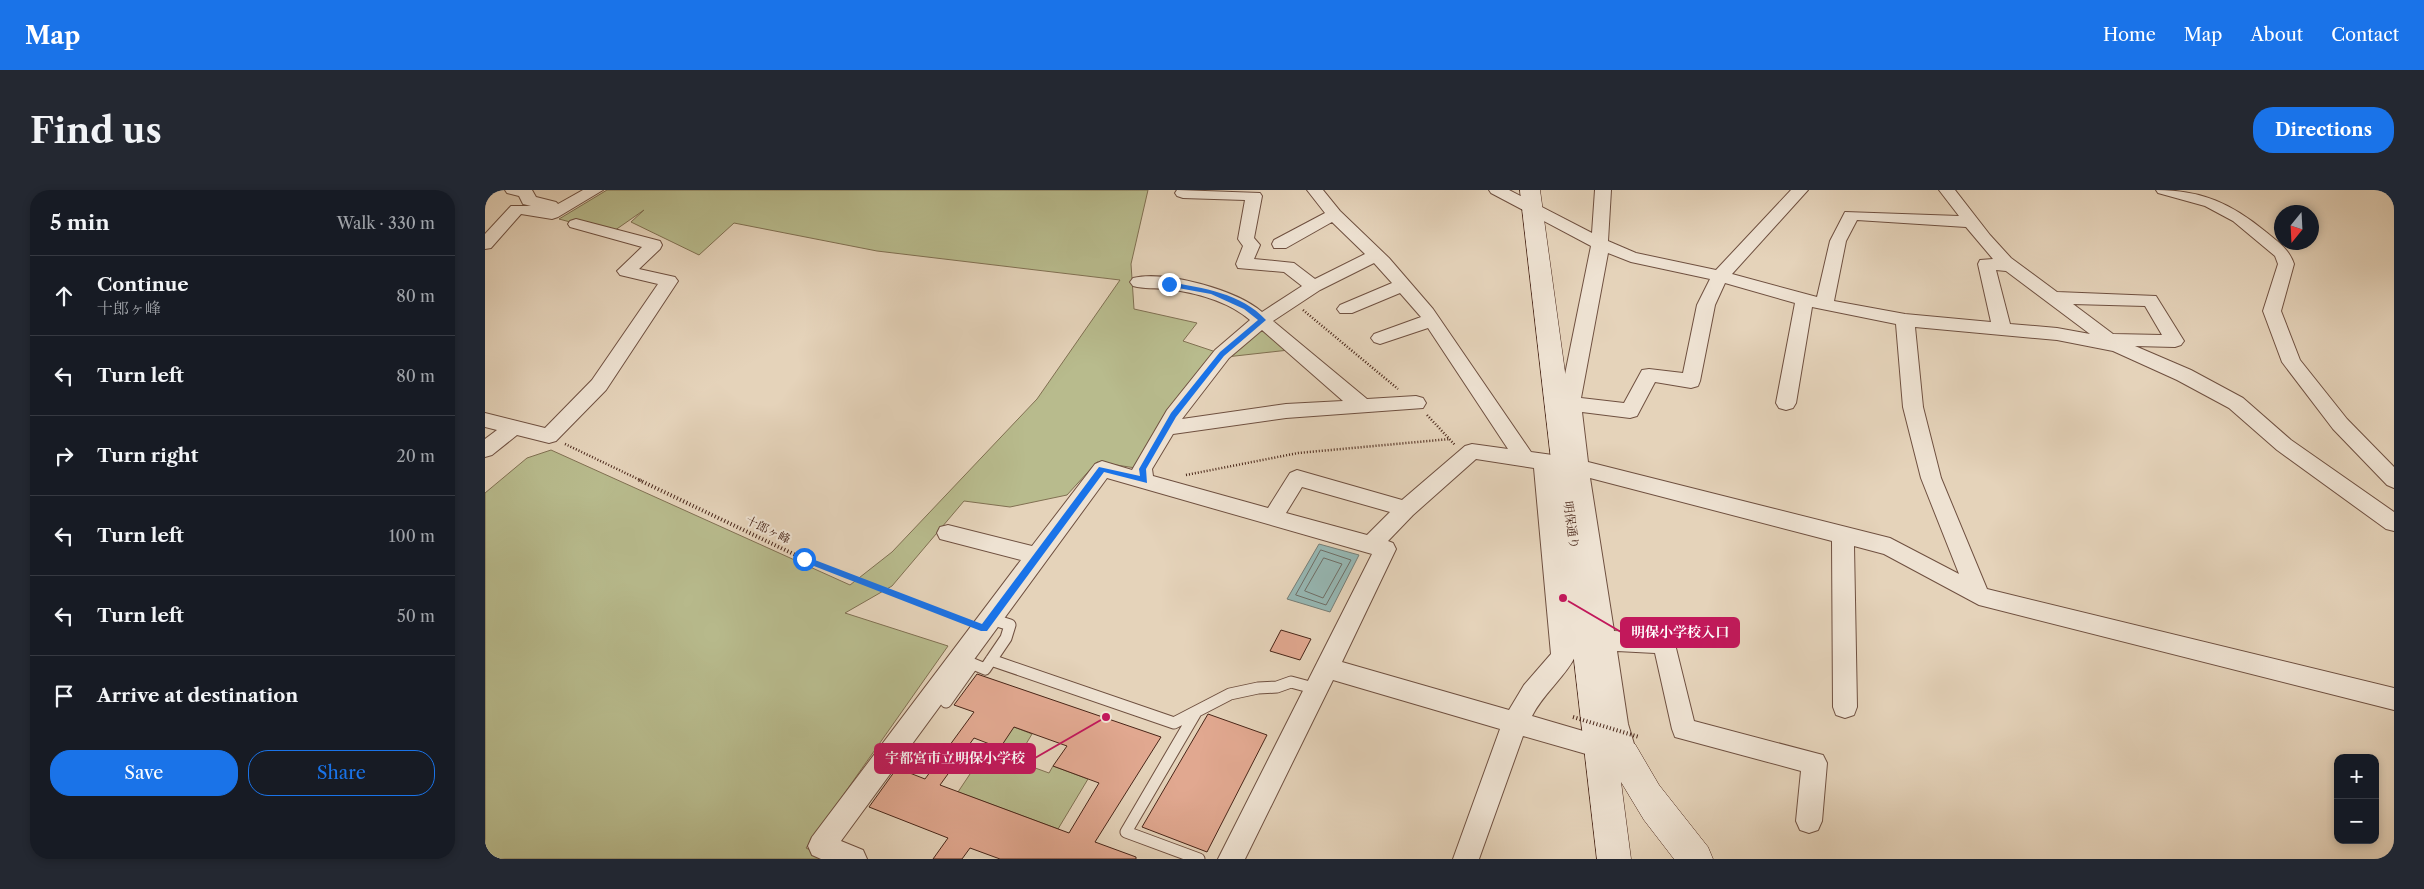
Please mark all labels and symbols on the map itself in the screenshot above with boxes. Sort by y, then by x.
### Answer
north arrow [2274,205,2319,250]
route end [1158,273,1181,296]
street label: 明保通り [1561,500,1582,550]
street label: 十郎ヶ峰 [743,512,793,547]
route start [793,548,816,571]
callout: 明保小学校入口 [1621,618,1739,647]
text: 明保小学校入口 [1631,623,1729,641]
callout: 宇都宮市立明保小学校 [875,744,1035,773]
text: 宇都宮市立明保小学校 [885,749,1025,767]

